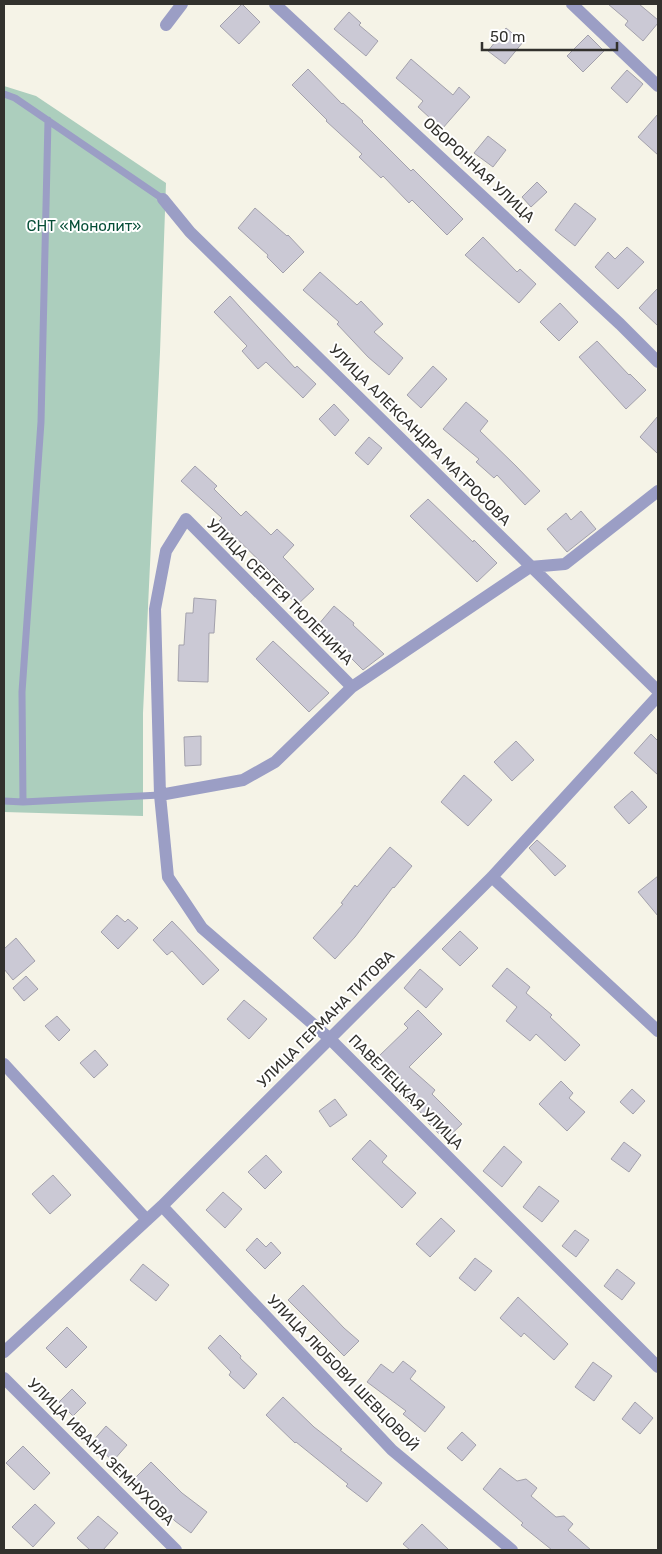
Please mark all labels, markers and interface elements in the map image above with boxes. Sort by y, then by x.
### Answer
scale bar [482,20,617,52]
text: 50 m [490,28,525,46]
street label: ОБОРОННАЯ УЛИЦА [420,114,538,226]
park label: СНТ «Монолит» [27,217,141,235]
street label: УЛИЦА АЛЕКСАНДРА МАТРОСОВА [326,341,514,529]
street label: УЛИЦА СЕРГЕЯ ТЮЛЕНИНА [203,515,357,669]
street label: УЛИЦА ГЕРМАНА ТИТОВА [254,947,398,1091]
street label: ПАВЕЛЕЦКАЯ УЛИЦА [345,1031,467,1153]
street label: УЛИЦА ЛЮБОВИ ШЕВЦОВОЙ [264,1291,422,1455]
street label: УЛИЦА ИВАНА ЗЕМНУХОВА [24,1375,178,1529]

